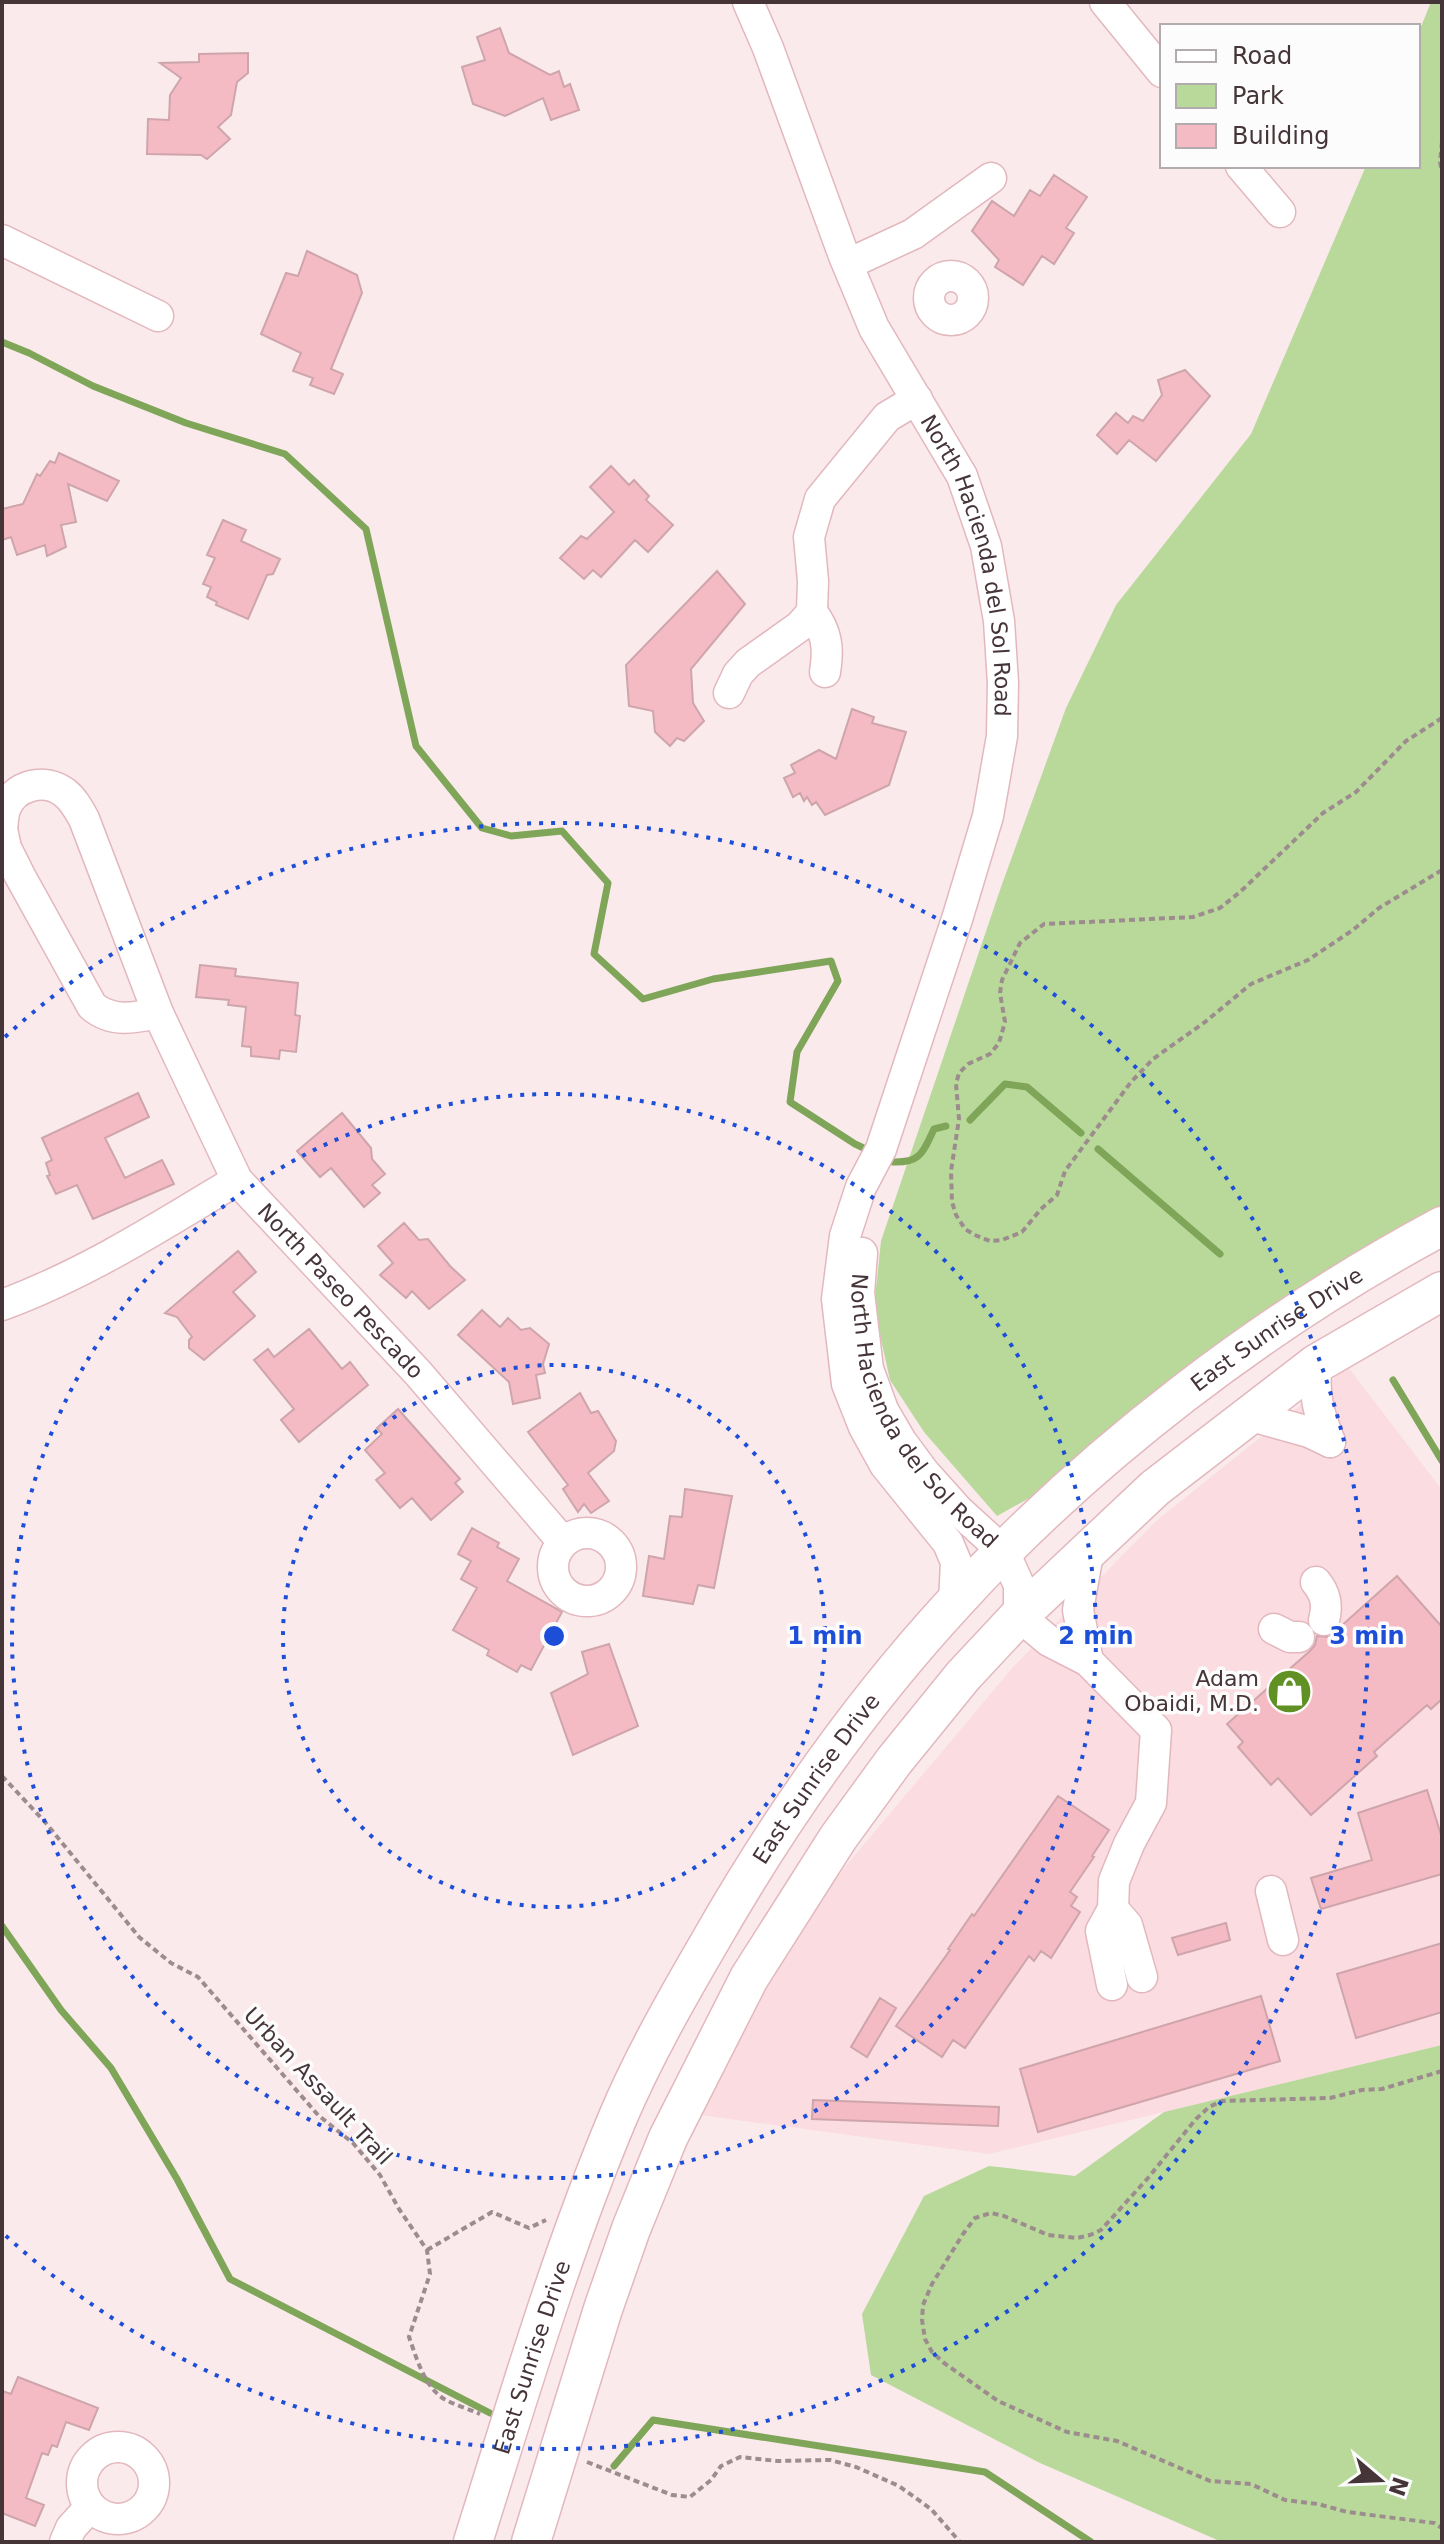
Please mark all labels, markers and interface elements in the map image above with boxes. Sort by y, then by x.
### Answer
legend [1160,24,1420,168]
text: Road [1232,42,1292,70]
text: Park [1232,82,1284,110]
text: Building [1232,122,1329,150]
street label: North Hacienda del Sol Road [916,410,1016,717]
street label: North Paseo Pescado [253,1198,429,1383]
street label: East Sunrise Drive [1186,1262,1367,1396]
street label: North Hacienda del Sol Road [846,1272,1003,1553]
centre of rings [540,1622,568,1650]
text: 1 min [787,1622,863,1650]
text: 2 min [1058,1622,1134,1650]
text: 3 min [1329,1622,1405,1650]
place label: Adam Obaidi, M.D. [1124,1666,1259,1716]
shop icon: Adam Obaidi, M.D. [1266,1667,1314,1715]
street label: East Sunrise Drive [747,1688,884,1868]
street label: Urban Assault Trail [239,2002,397,2170]
street label: East Sunrise Drive [489,2257,575,2457]
north arrow [1340,2440,1420,2520]
text: N [1384,2474,1413,2499]

